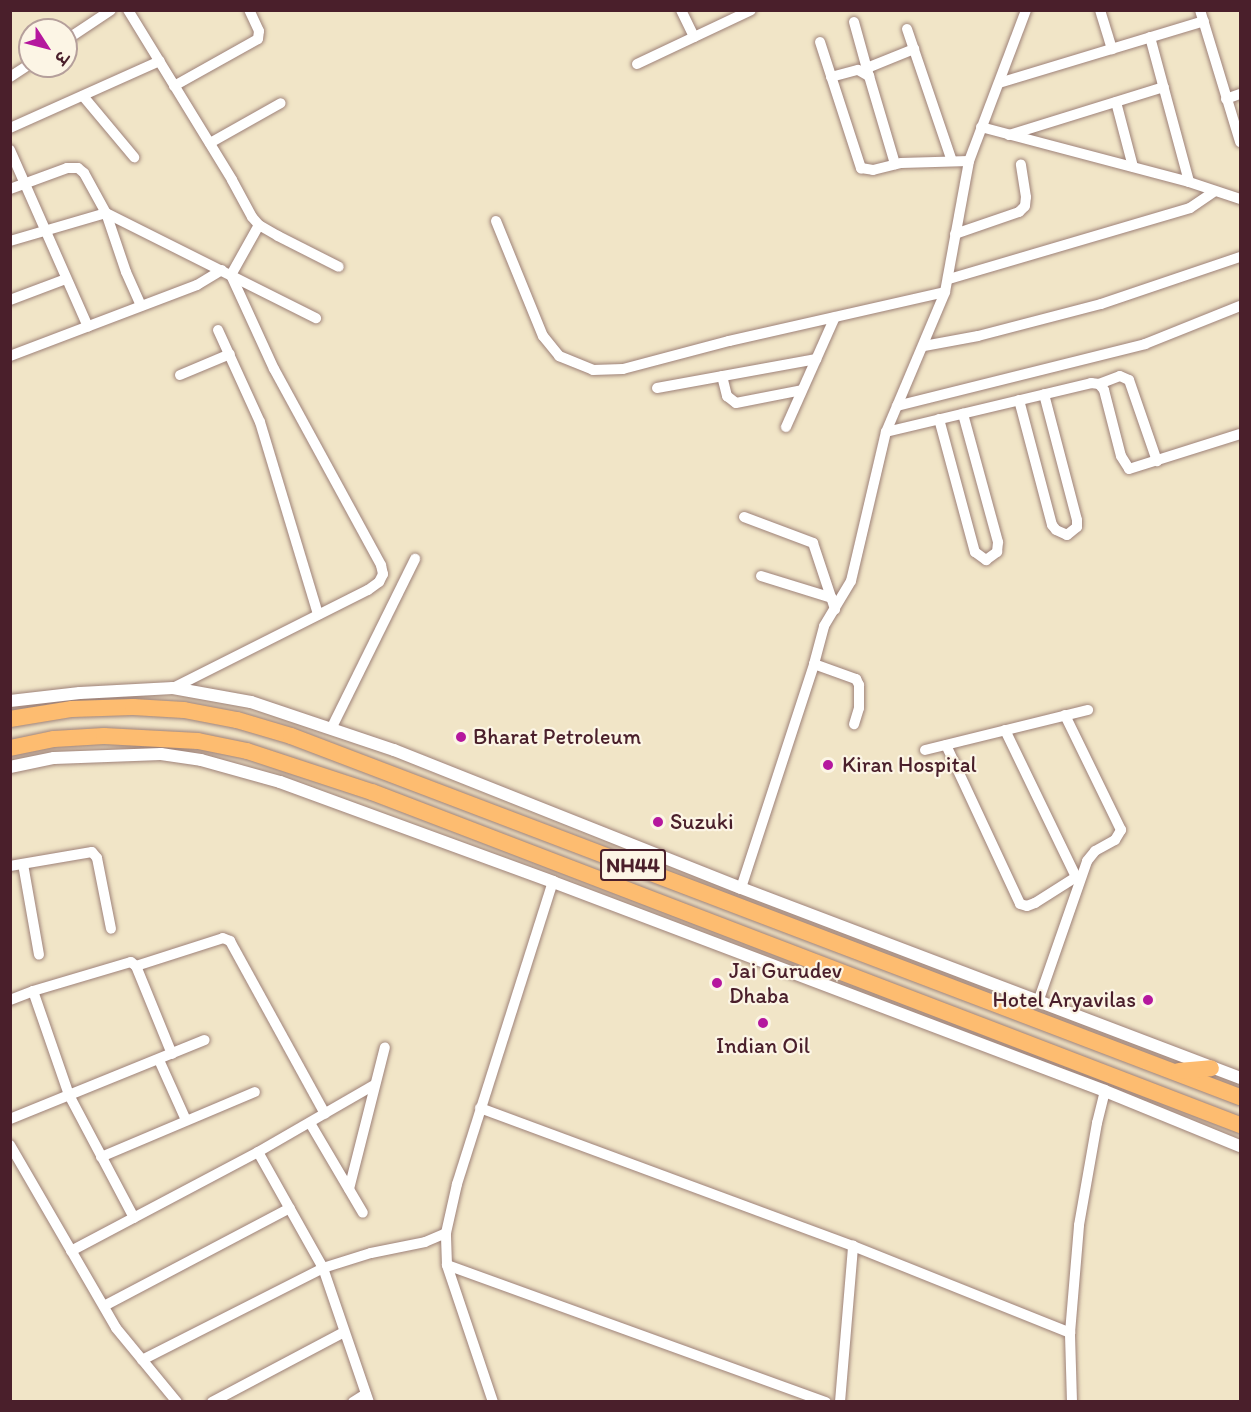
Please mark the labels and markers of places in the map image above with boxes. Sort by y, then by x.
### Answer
place label: Bharat Petroleum [473,724,640,750]
marker: Bharat Petroleum [454,730,468,744]
place label: Kiran Hospital [842,752,977,778]
marker: Kiran Hospital [819,756,837,774]
place label: Suzuki [670,809,734,835]
marker: Suzuki [651,815,665,829]
place label: Jai Gurudev Dhaba [729,957,842,1008]
marker: Jai Gurudev Dhaba [710,976,724,990]
place label: Hotel Aryavilas [992,987,1136,1013]
marker: Hotel Aryavilas [1141,993,1155,1007]
marker: Indian Oil [756,1016,770,1030]
place label: Indian Oil [716,1033,810,1059]

